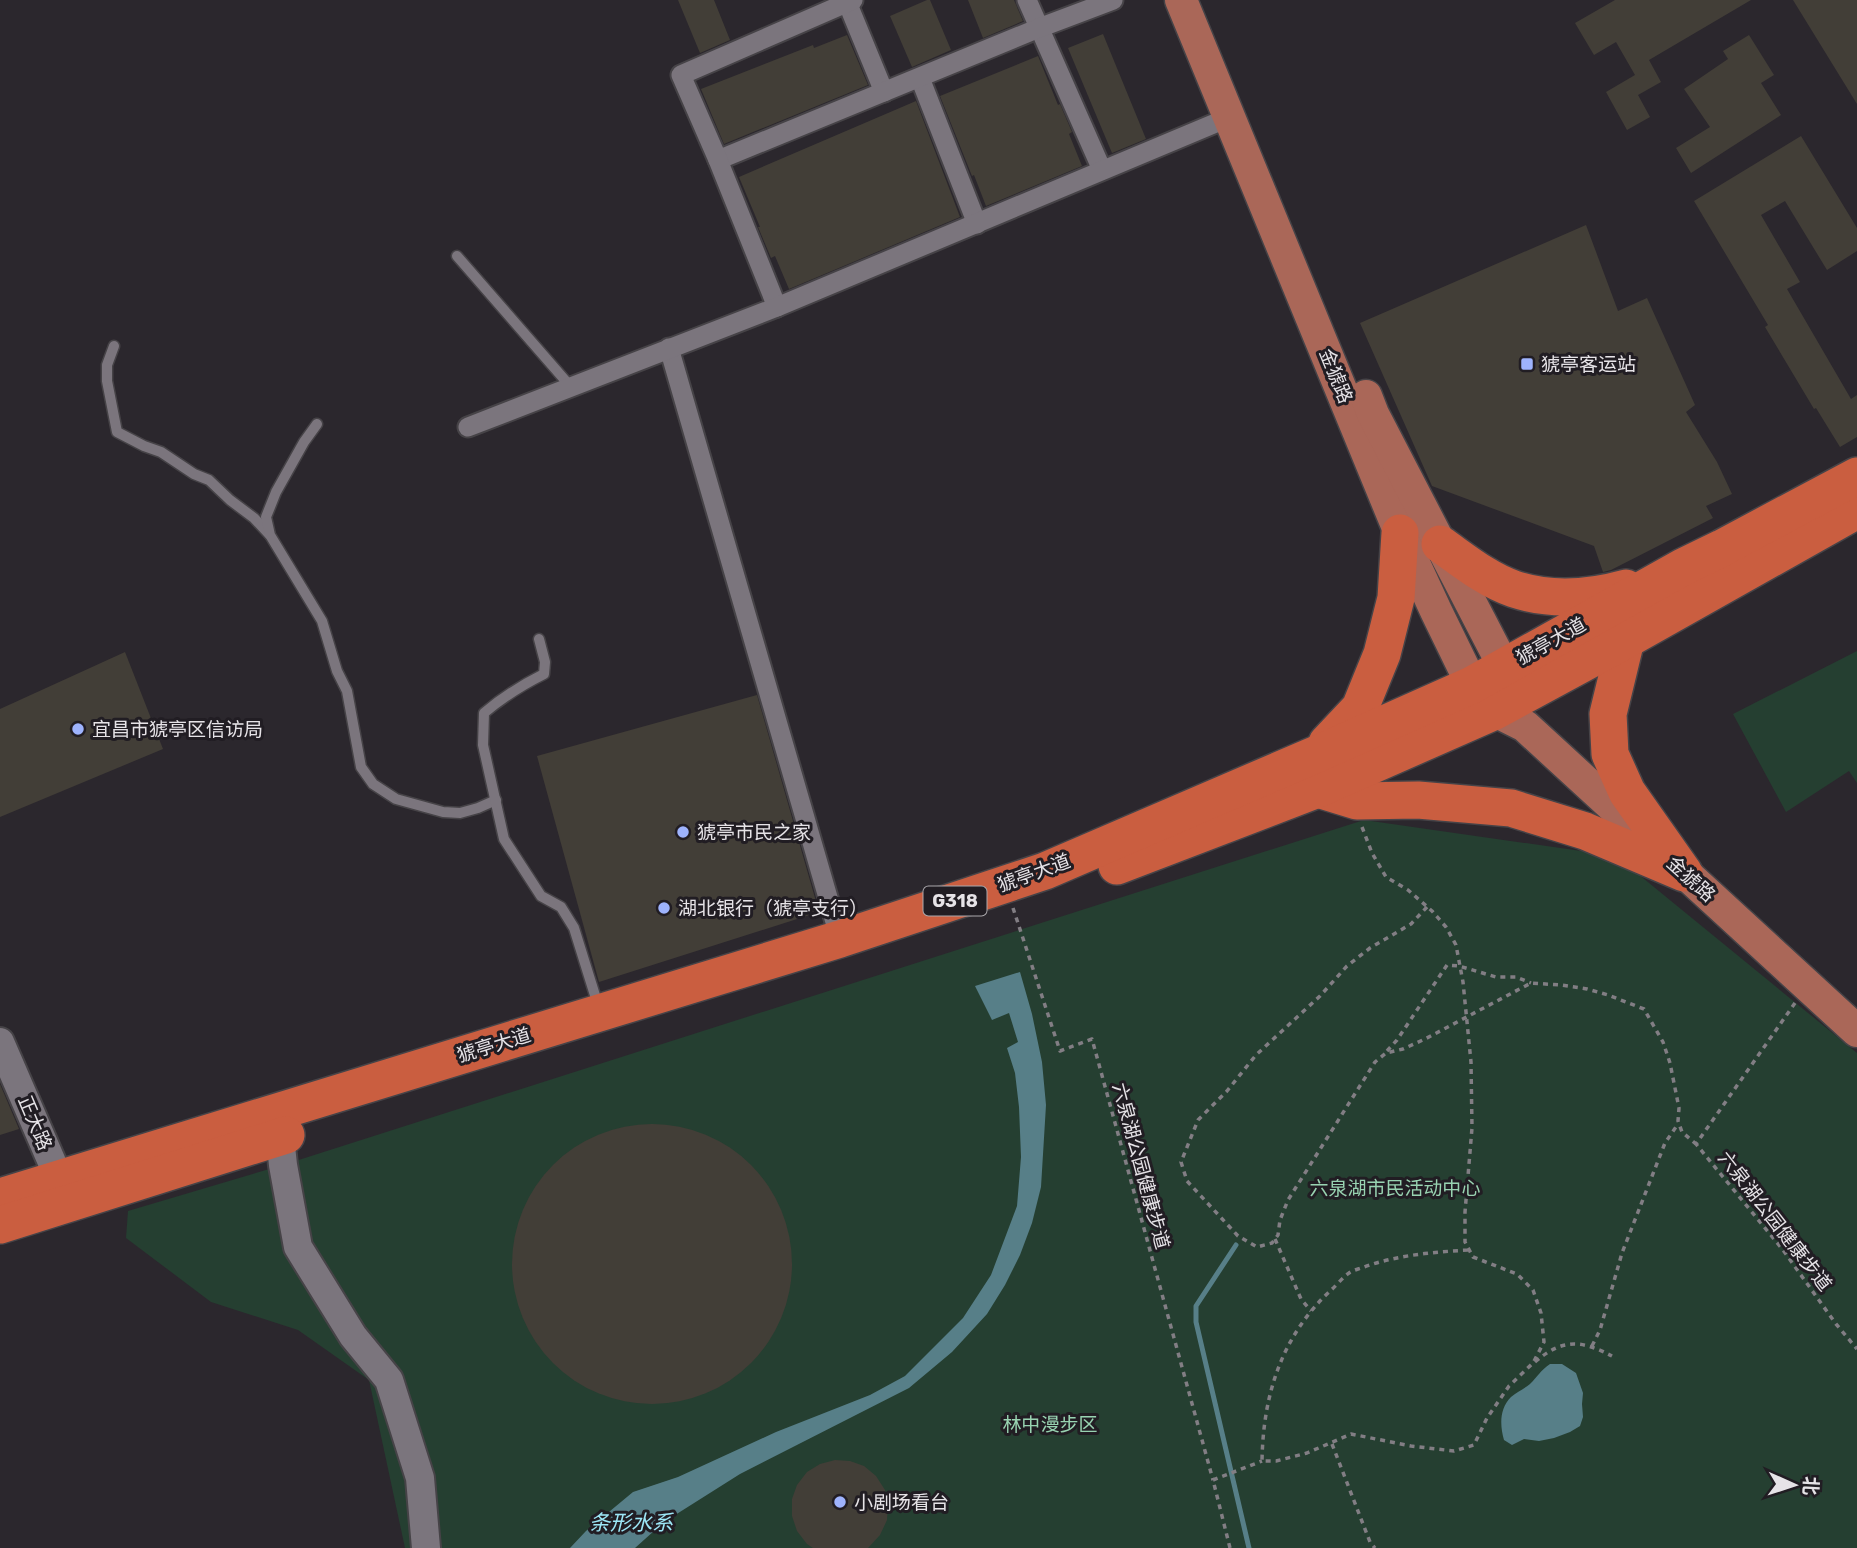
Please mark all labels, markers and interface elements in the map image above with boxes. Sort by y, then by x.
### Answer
street label: 金猇路 [1315,345,1357,407]
place label: 猇亭客运站 [1541,353,1636,376]
marker: 猇亭客运站 [1519,356,1535,372]
street label: 猇亭大道 [1512,613,1590,669]
place label: 宜昌市猇亭区信访局 [92,718,263,741]
marker: 宜昌市猇亭区信访局 [70,721,86,737]
place label: 猇亭市民之家 [697,821,811,844]
marker: 猇亭市民之家 [675,824,691,840]
street label: 猇亭大道 [994,849,1074,897]
street label: 金猇路 [1662,851,1720,907]
road number: G318 [923,887,986,916]
place label: 湖北银行（猇亭支行） [678,897,868,920]
marker: 湖北银行（猇亭支行） [656,900,672,916]
street label: 猇亭大道 [454,1023,534,1067]
street label: 六泉湖公园健康步道 [1108,1080,1174,1252]
street label: 正大路 [13,1092,57,1154]
street label: 六泉湖公园健康步道 [1713,1147,1837,1295]
park label: 六泉湖市民活动中心 [1309,1177,1481,1200]
park label: 林中漫步区 [1002,1413,1098,1436]
north arrow [1759,1450,1829,1520]
text: 北 [1798,1476,1822,1496]
place label: 小剧场看台 [854,1491,949,1514]
marker: 小剧场看台 [832,1494,848,1510]
water label: 条形水系 [589,1510,675,1535]

